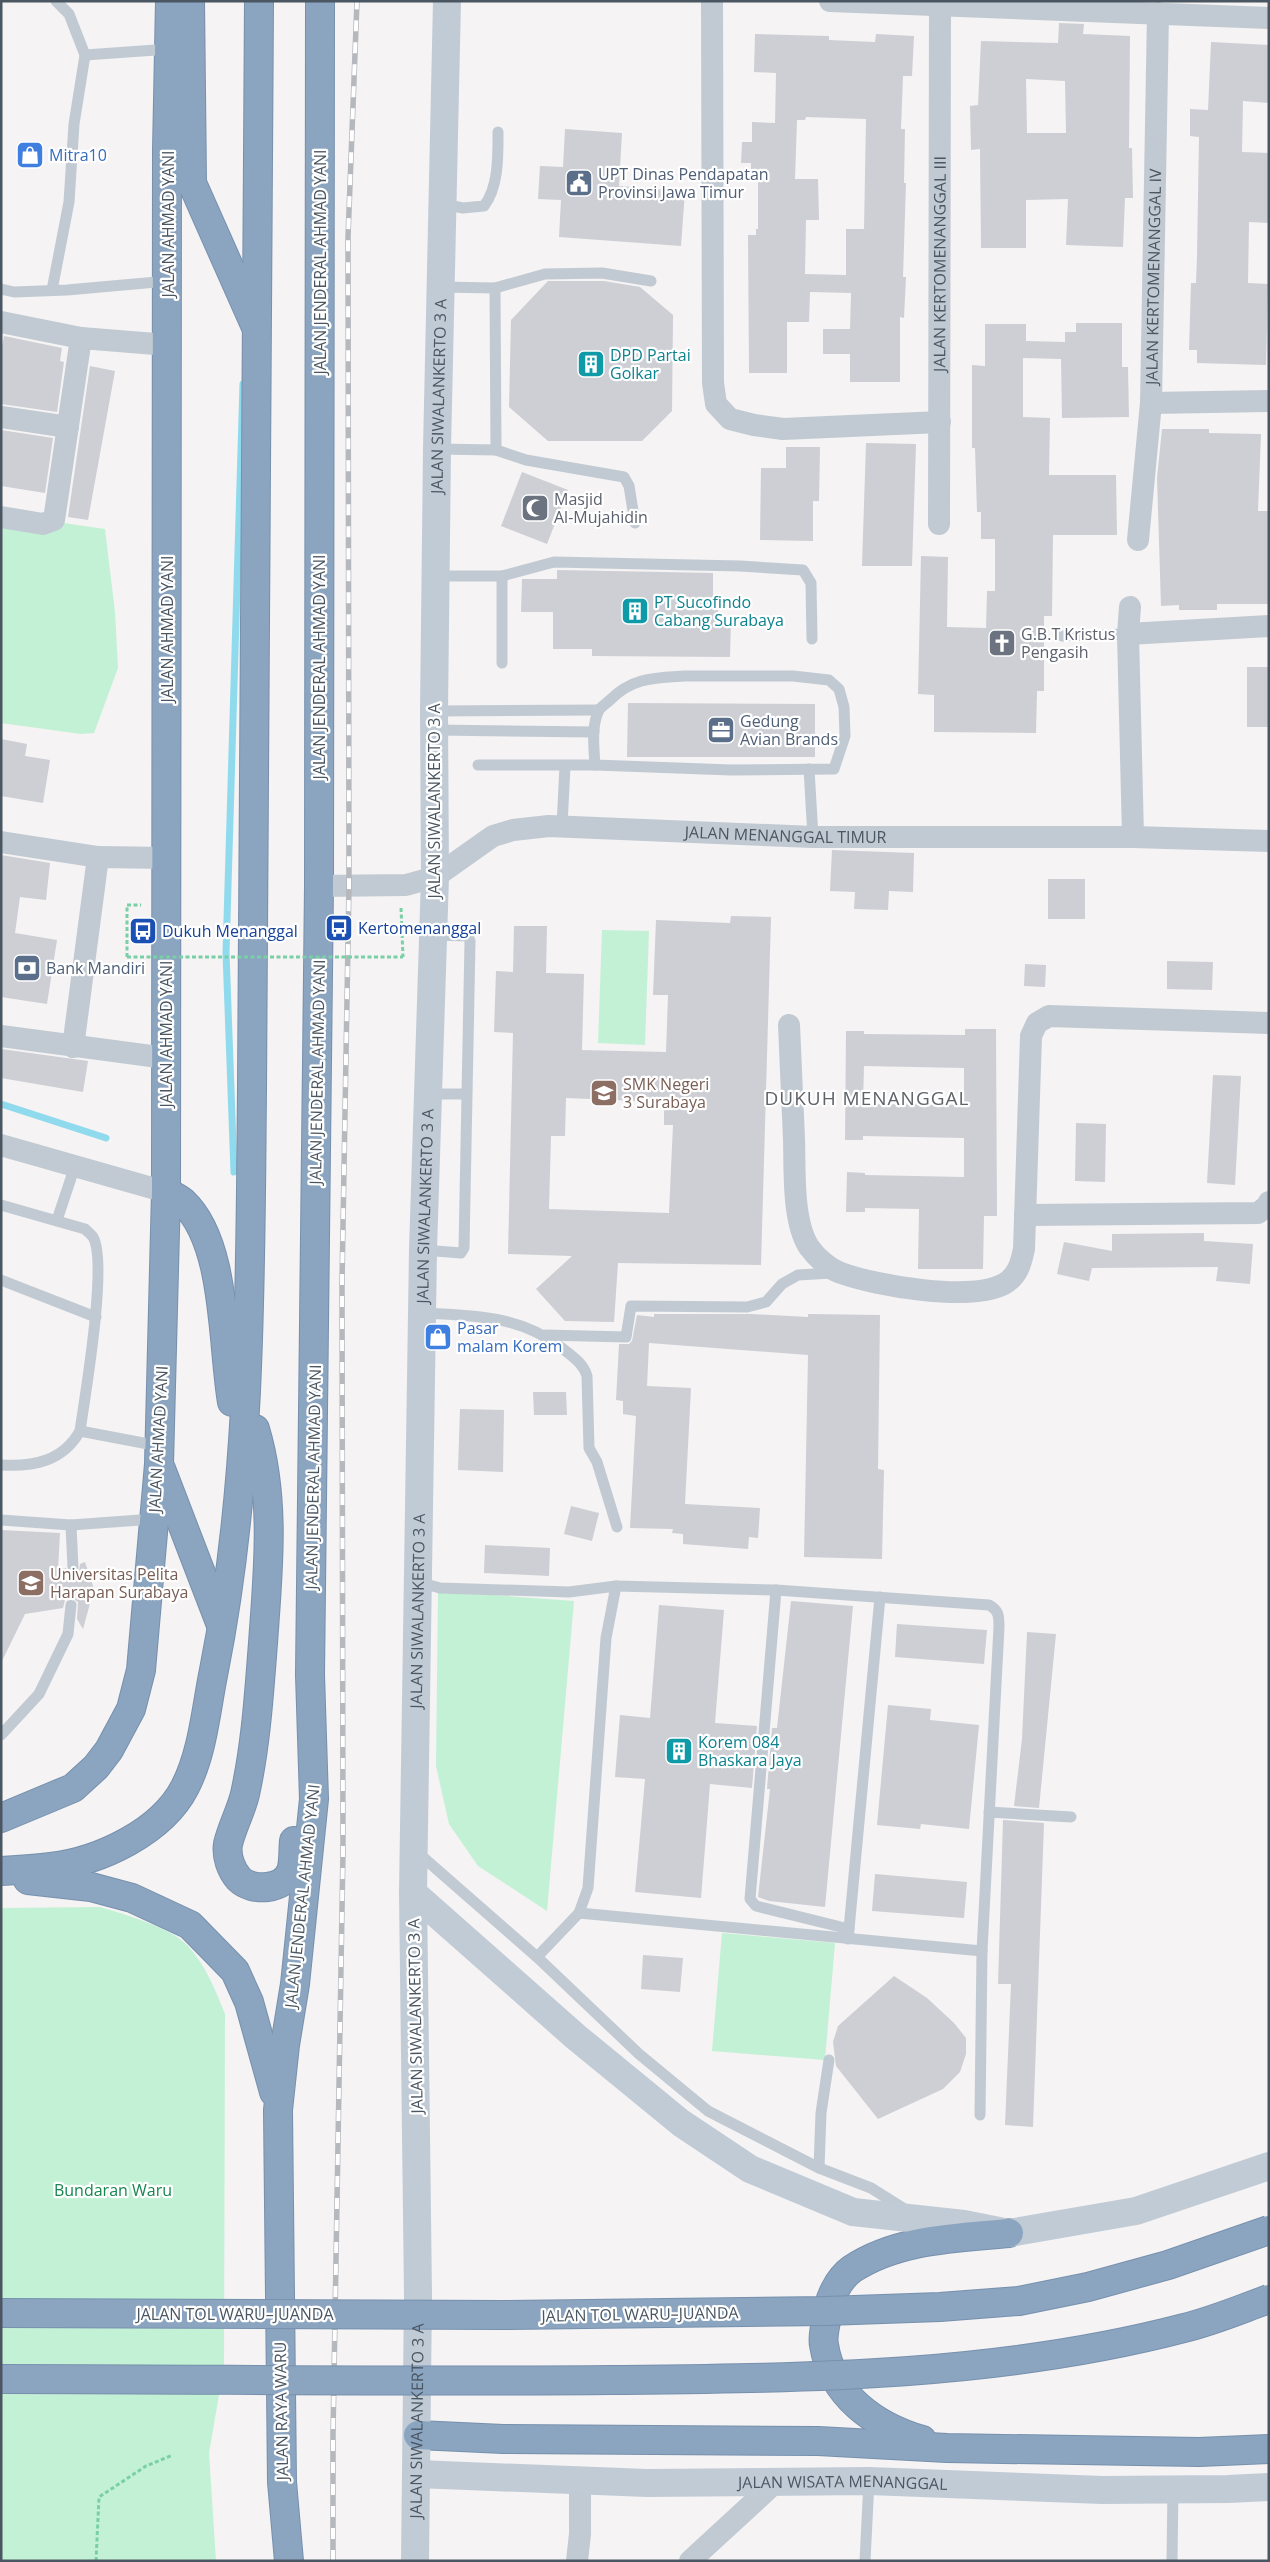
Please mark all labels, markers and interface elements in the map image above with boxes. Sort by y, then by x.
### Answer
shop icon: Mitra10 [15,140,45,170]
place label: Mitra10 [49,144,107,166]
street label: JALAN JENDERAL AHMAD YANI [309,149,331,377]
street label: JALAN AHMAD YANI [157,151,179,299]
street label: JALAN KERTOMENANGGAL III [928,156,951,374]
place label: UPT Dinas Pendapatan Provinsi Jawa Timur [598,163,769,203]
public building icon: UPT Dinas Pendapatan Provinsi Jawa Timur [564,168,594,198]
street label: JALAN KERTOMENANGGAL IV [1140,168,1166,387]
street label: JALAN SIWALANKERTO 3 A [425,298,451,496]
place label: DPD Partai Golkar [610,344,691,384]
building icon: DPD Partai Golkar [576,349,606,379]
place label: Masjid Al-Mujahidin [554,488,648,528]
mosque icon: Masjid Al-Mujahidin [520,493,550,523]
street label: JALAN JENDERAL AHMAD YANI [308,554,330,782]
street label: JALAN AHMAD YANI [156,556,178,704]
place label: PT Sucofindo Cabang Surabaya [654,591,784,631]
building icon: PT Sucofindo Cabang Surabaya [620,596,650,626]
place label: G.B.T Kristus Pengasih [1021,623,1115,663]
church icon: G.B.T Kristus Pengasih [987,628,1017,658]
street label: JALAN SIWALANKERTO 3 A [423,703,445,901]
place label: Gedung Avian Brands [740,710,838,750]
office icon: Gedung Avian Brands [706,715,736,745]
street label: JALAN MENANGGAL TIMUR [682,821,887,848]
bus stop icon: Kertomenanggal [324,913,354,943]
bus stop icon: Dukuh Menanggal [128,916,158,946]
place label: Kertomenanggal [358,917,481,939]
place label: Dukuh Menanggal [162,920,298,942]
bank icon: Bank Mandiri [12,953,42,983]
place label: Bank Mandiri [46,957,145,979]
street label: JALAN JENDERAL AHMAD YANI [304,959,330,1187]
street label: JALAN AHMAD YANI [155,961,177,1109]
place label: SMK Negeri 3 Surabaya [623,1073,709,1113]
school or university icon: SMK Negeri 3 Surabaya [589,1078,619,1108]
district label: DUKUH MENANGGAL [765,1085,969,1111]
street label: JALAN SIWALANKERTO 3 A [411,1107,439,1306]
place label: Pasar malam Korem [457,1317,562,1357]
shop icon: Pasar malam Korem [423,1322,453,1352]
street label: JALAN JENDERAL AHMAD YANI [300,1364,326,1592]
street label: JALAN AHMAD YANI [143,1365,173,1515]
street label: JALAN SIWALANKERTO 3 A [405,1512,430,1711]
place label: Universitas Pelita Harapan Surabaya [50,1563,188,1603]
school or university icon: Universitas Pelita Harapan Surabaya [16,1568,46,1598]
place label: Korem 084 Bhaskara Jaya [698,1731,802,1771]
building icon: Korem 084 Bhaskara Jaya [664,1736,694,1766]
street label: JALAN JENDERAL AHMAD YANI [279,1783,325,2011]
street label: JALAN SIWALANKERTO 3 A [402,1917,428,2116]
park label: Bundaran Waru [54,2179,172,2201]
street label: JALAN TOL WARU–JUANDA [539,2301,740,2327]
street label: JALAN TOL WARU–JUANDA [134,2303,334,2325]
street label: JALAN SIWALANKERTO 3 A [404,2322,429,2521]
street label: JALAN RAYA WARU [269,2341,293,2483]
street label: JALAN WISATA MENANGGAL [736,2470,948,2495]

